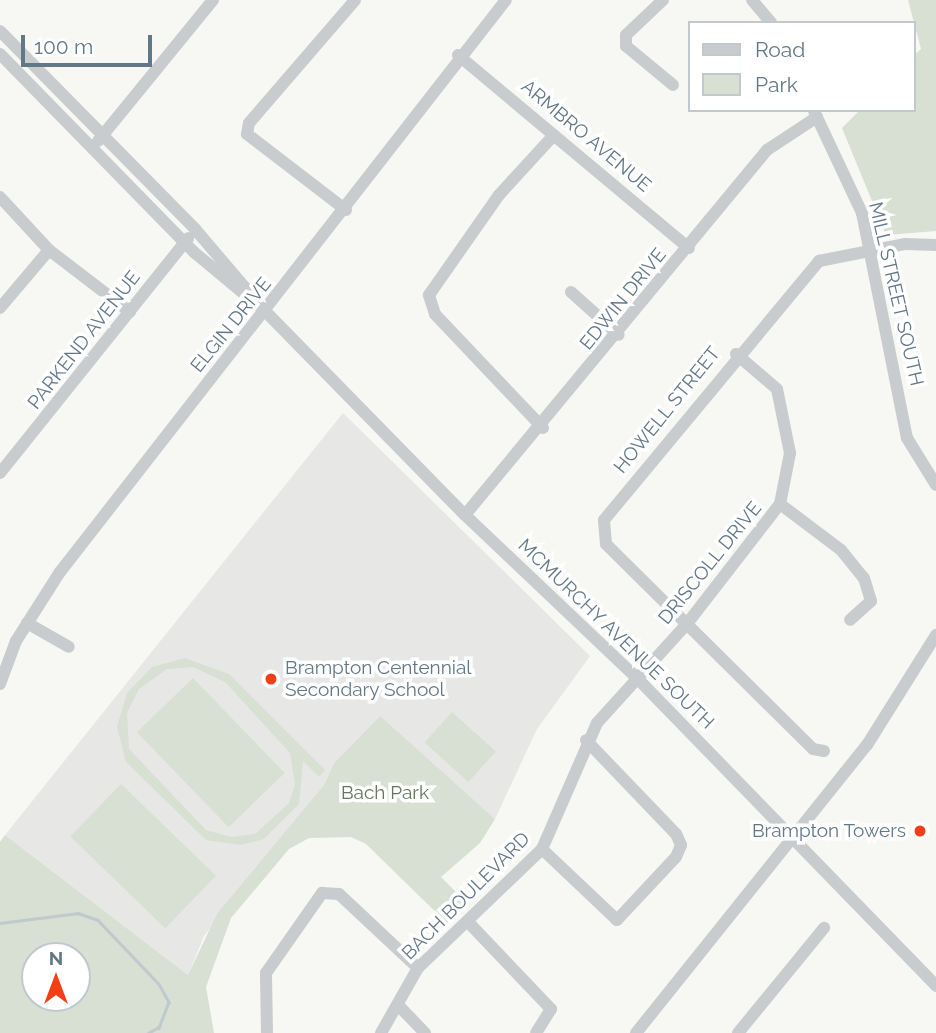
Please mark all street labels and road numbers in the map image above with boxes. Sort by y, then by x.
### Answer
street label: ARMBRO AVENUE [516,75,656,197]
street label: MILL STREET SOUTH [864,199,928,389]
street label: EDWIN DRIVE [575,244,671,354]
street label: PARKEND AVENUE [23,266,145,414]
street label: ELGIN DRIVE [186,273,276,377]
street label: HOWELL STREET [609,342,725,478]
street label: DRISCOLL DRIVE [653,497,767,629]
street label: MCMURCHY AVENUE SOUTH [513,534,719,734]
street label: BACH BOULEVARD [397,827,535,965]

